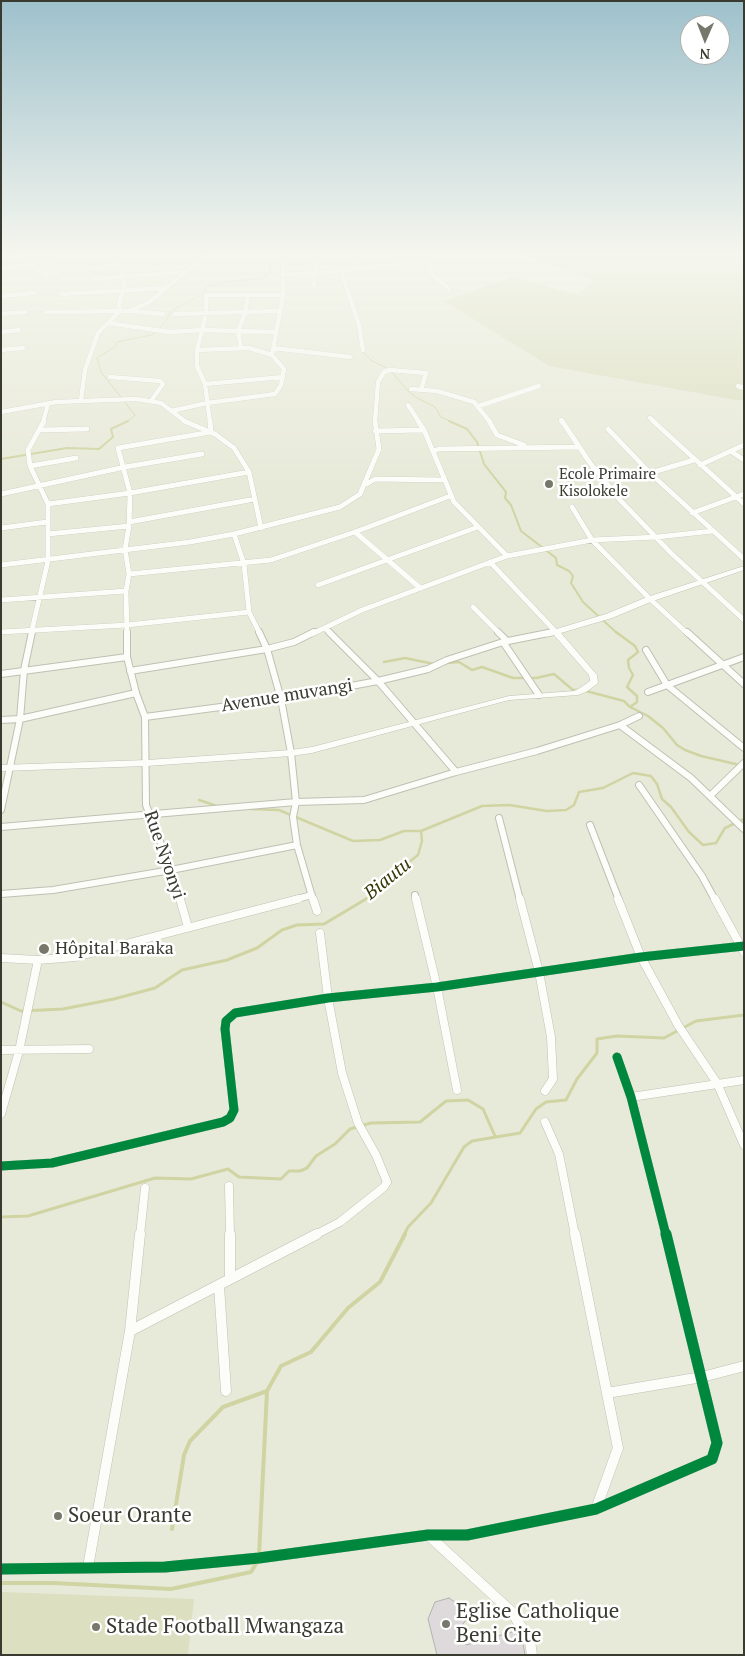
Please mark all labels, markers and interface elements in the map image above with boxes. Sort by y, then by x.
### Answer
north arrow [680,15,730,65]
text: N [699,45,710,64]
place label: Ecole Primaire Kisolokele [559,466,656,501]
marker: Ecole Primaire Kisolokele [543,478,555,490]
street label: Avenue muvangi [220,675,354,717]
street label: Rue Nyonyi [139,808,189,902]
water label: Biautu [360,853,416,905]
place label: Hôpital Baraka [55,938,174,960]
marker: Hôpital Baraka [37,942,51,956]
place label: Soeur Orante [68,1503,192,1529]
marker: Soeur Orante [52,1510,64,1522]
place label: Eglise Catholique Beni Cite [456,1599,619,1649]
place label: Stade Football Mwangaza [106,1614,344,1640]
marker: Eglise Catholique Beni Cite [440,1618,452,1630]
marker: Stade Football Mwangaza [90,1621,102,1633]

